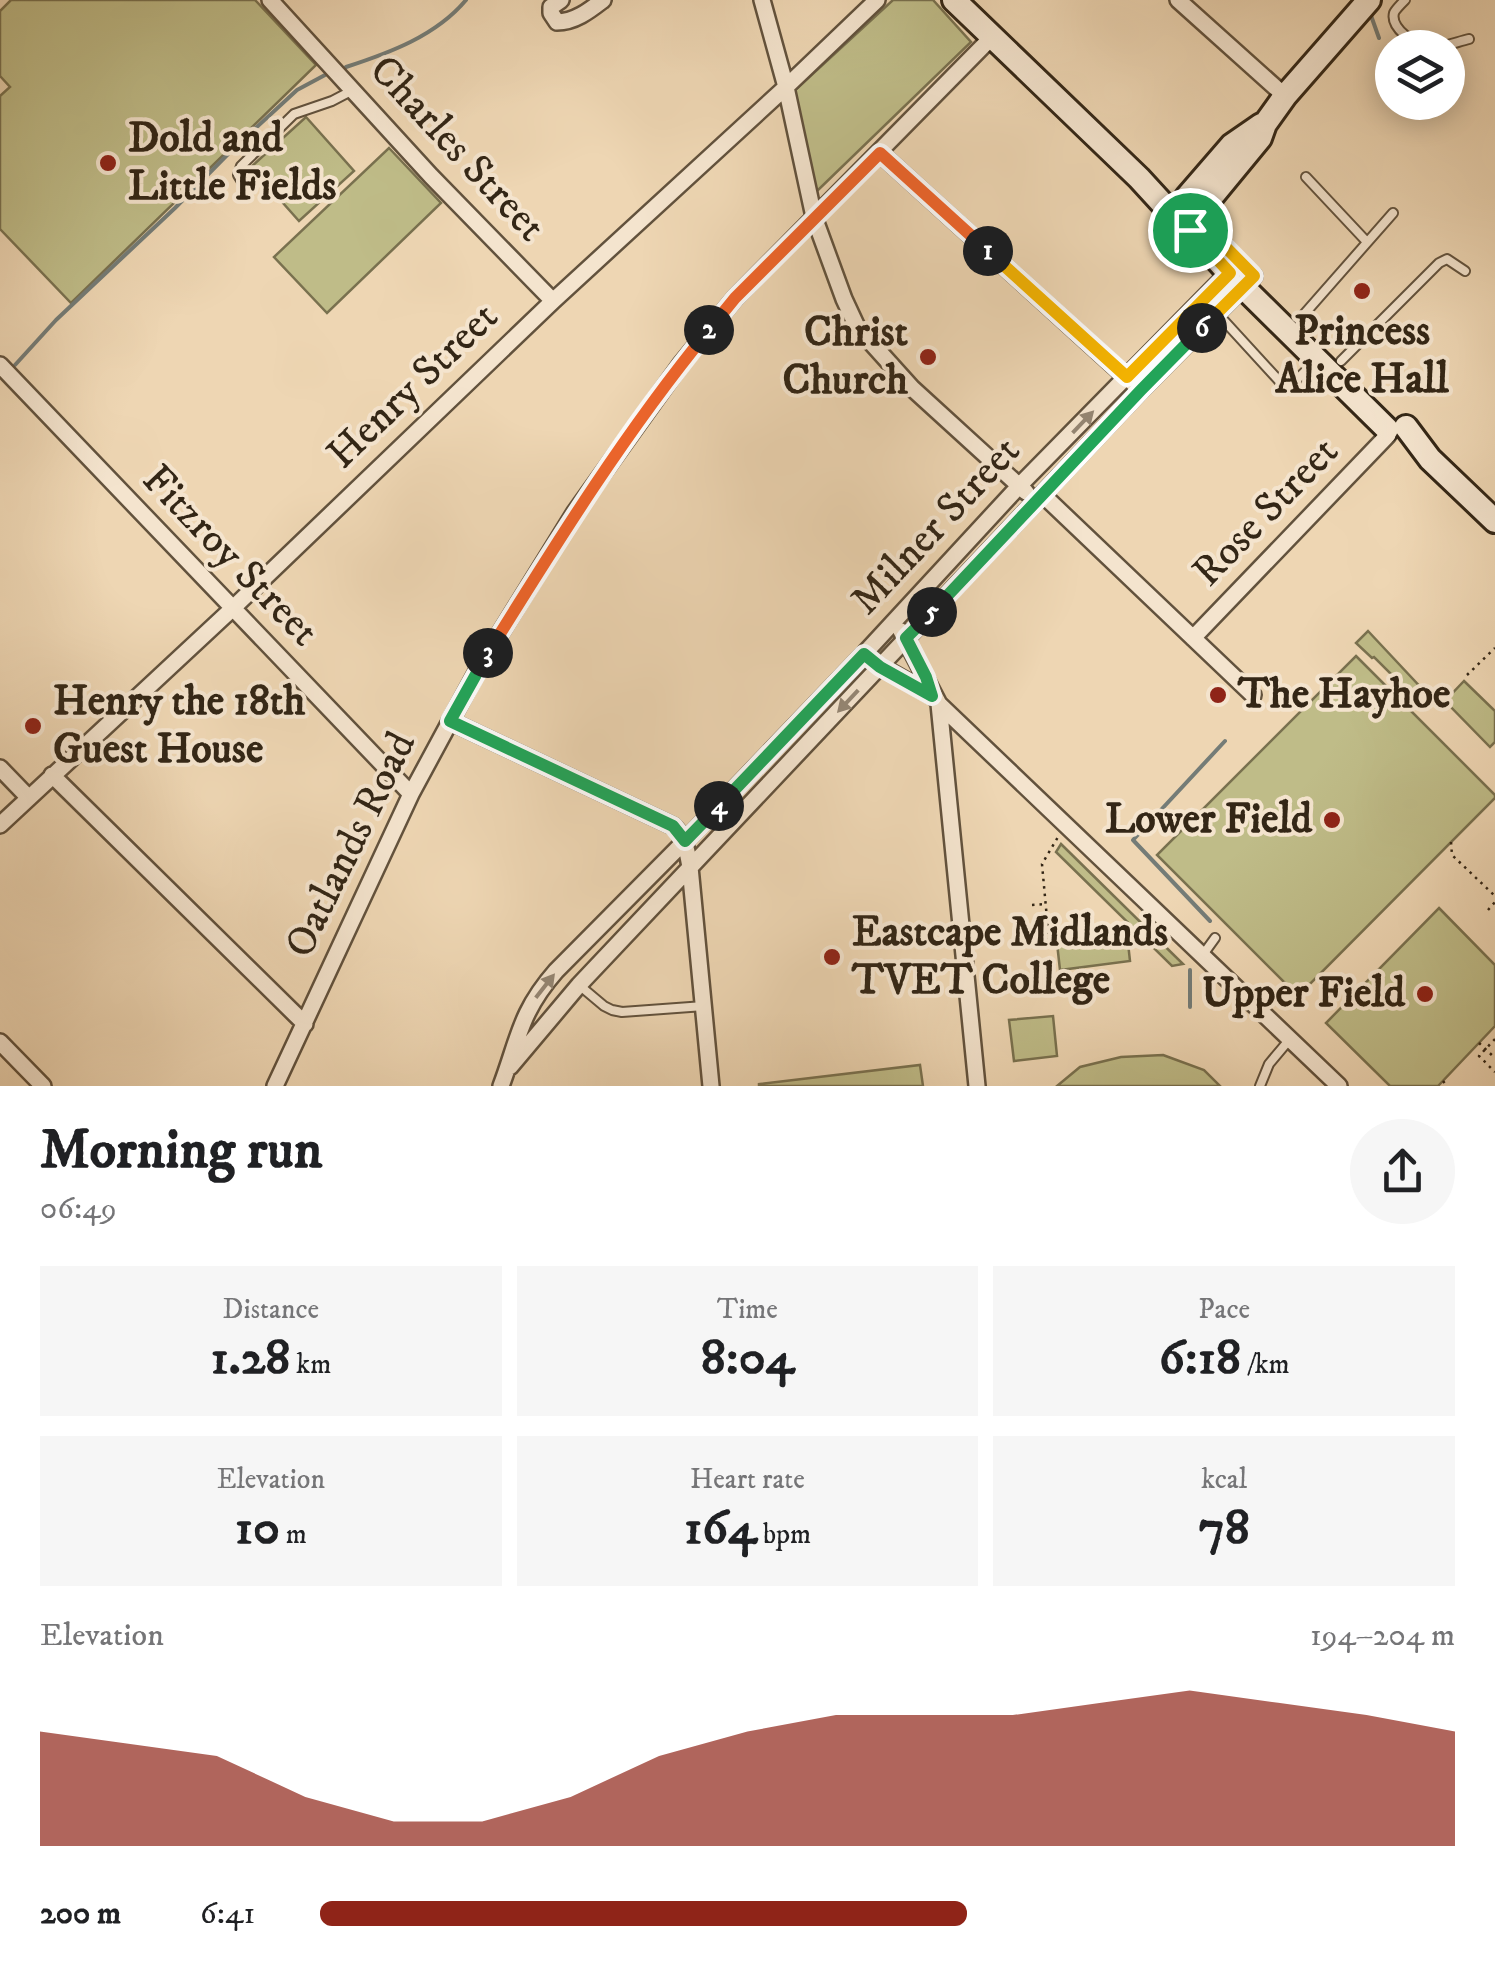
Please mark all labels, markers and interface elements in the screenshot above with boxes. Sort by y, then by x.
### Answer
map controls [1375,30,1465,120]
button: layers [1375,30,1465,120]
street label: Charles Street [358,45,556,253]
place label: Dold and Little Fields [128,113,336,213]
marker: Dold and Little Fields [97,152,119,174]
pin [1148,188,1233,273]
icon: arrive [1163,203,1218,258]
pin: 1 [963,226,1013,276]
text: 1 [983,233,993,268]
marker: Princess Alice Hall [1351,280,1373,302]
street label: Henry Street [317,292,509,480]
pin: 6 [1177,303,1227,353]
pin: 2 [684,305,734,355]
place label: Princess Alice Hall [1274,306,1450,406]
place label: Christ Church [782,307,909,407]
text: 6 [1195,310,1209,345]
text: 2 [702,312,716,347]
marker: Christ Church [917,346,939,368]
one-way arrow [1070,410,1094,434]
street label: Milner Street [840,426,1032,626]
street label: Rose Street [1182,426,1350,598]
street label: Fitzroy Street [131,454,329,658]
pin: 5 [907,587,957,637]
text: 5 [925,594,939,629]
pin: 3 [463,628,513,678]
text: 3 [483,635,493,670]
place label: The Hayhoe [1237,669,1450,721]
place label: Henry the 18th Guest House [53,676,306,776]
marker: The Hayhoe [1207,684,1229,706]
one-way arrow [837,688,860,712]
marker: Henry the 18th Guest House [22,715,44,737]
street label: Oatlands Road [274,724,428,966]
pin: 4 [694,781,744,831]
text: 4 [711,788,727,823]
place label: Lower Field [1105,794,1313,846]
marker: Lower Field [1321,809,1343,831]
place label: Eastcape Midlands TVET College [851,907,1168,1007]
marker: Eastcape Midlands TVET College [821,946,843,968]
place label: Upper Field [1202,968,1406,1020]
one-way arrow [534,973,554,999]
marker: Upper Field [1414,983,1436,1005]
text: Morning run [40,1117,322,1186]
button: share [1350,1119,1455,1224]
text: 06:49 [40,1189,117,1229]
text: Distance [223,1292,319,1327]
text: Time [717,1292,778,1327]
text: Pace [1198,1292,1250,1327]
text: 1.28 [210,1327,290,1390]
text: 8:04 [701,1327,794,1390]
text: 6:18 [1159,1327,1241,1390]
text: km [290,1347,331,1382]
text: /km [1241,1347,1290,1382]
text: Elevation [217,1462,325,1497]
text: Heart rate [690,1462,805,1497]
text: kcal [1201,1462,1247,1497]
text: 10 [235,1497,280,1560]
text: 164 [684,1497,757,1560]
text: 78 [1198,1497,1250,1560]
text: m [280,1517,307,1552]
text: bpm [757,1517,811,1552]
text: Elevation [40,1616,164,1656]
text: 194–204 m [1310,1616,1455,1656]
text: 200 m [40,1894,121,1934]
text: 6:41 [200,1894,255,1934]

